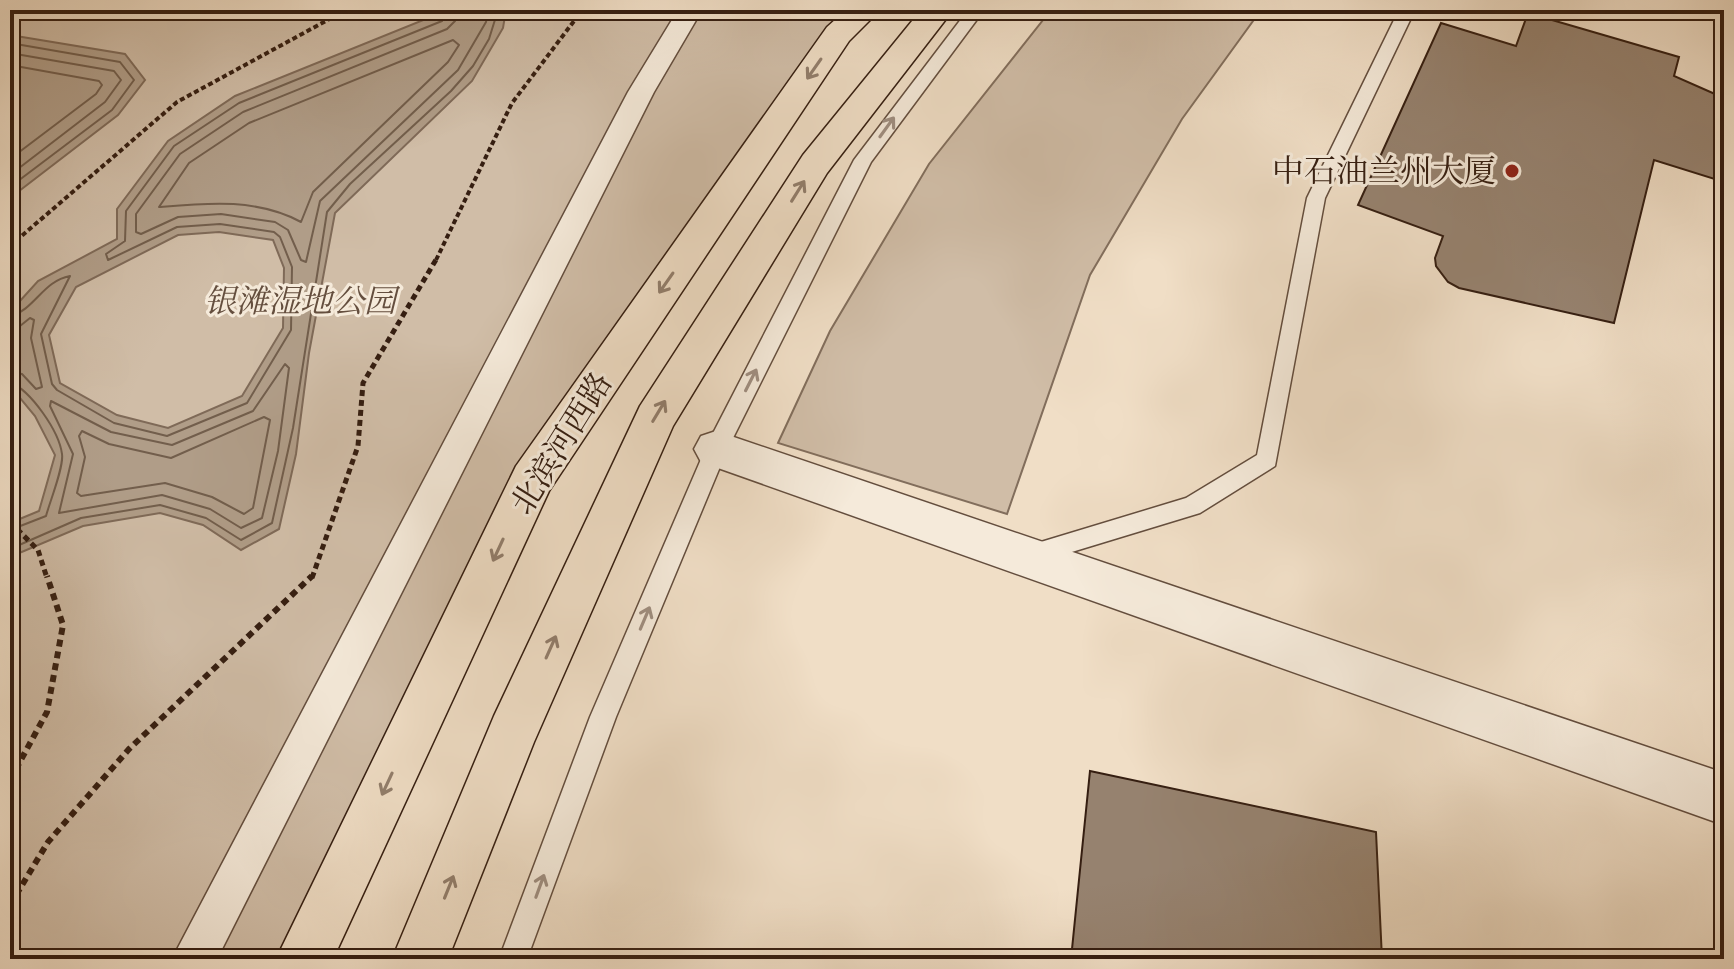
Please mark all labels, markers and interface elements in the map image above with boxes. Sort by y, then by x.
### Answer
one-way arrow [806,57,822,79]
one-way arrow [879,117,896,139]
place label: 中石油兰州大厦 [1272,152,1496,192]
marker: 中石油兰州大厦 [1503,162,1521,180]
one-way arrow [790,181,806,203]
one-way arrow [658,271,674,293]
park label: 银滩湿地公园 [204,282,401,322]
street label: 北滨河西路 [502,365,621,522]
one-way arrow [744,369,759,393]
one-way arrow [652,400,668,423]
one-way arrow [490,537,505,561]
one-way arrow [638,606,653,630]
one-way arrow [544,636,559,660]
one-way arrow [379,772,394,796]
one-way arrow [534,874,548,899]
one-way arrow [443,875,457,900]

